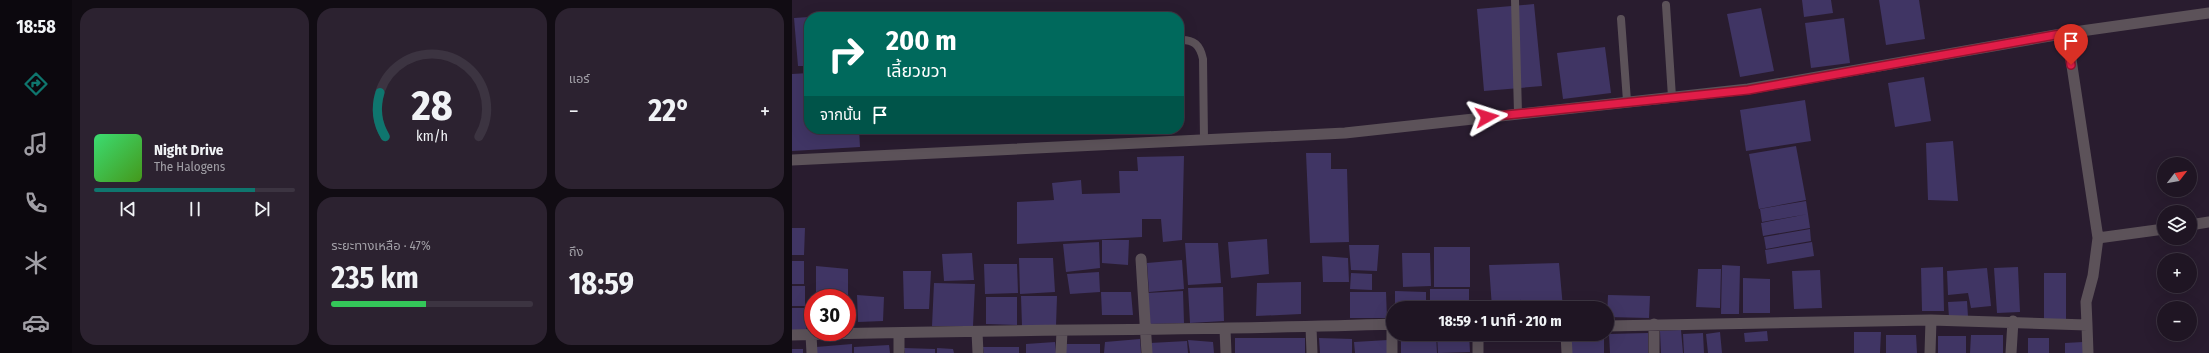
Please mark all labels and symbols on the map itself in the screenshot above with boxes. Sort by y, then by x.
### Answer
pin [2054,24,2088,65]
position arrow [1466,96,1508,138]
north arrow [2157,157,2197,197]
speed limit sign: 30 [804,289,856,341]

